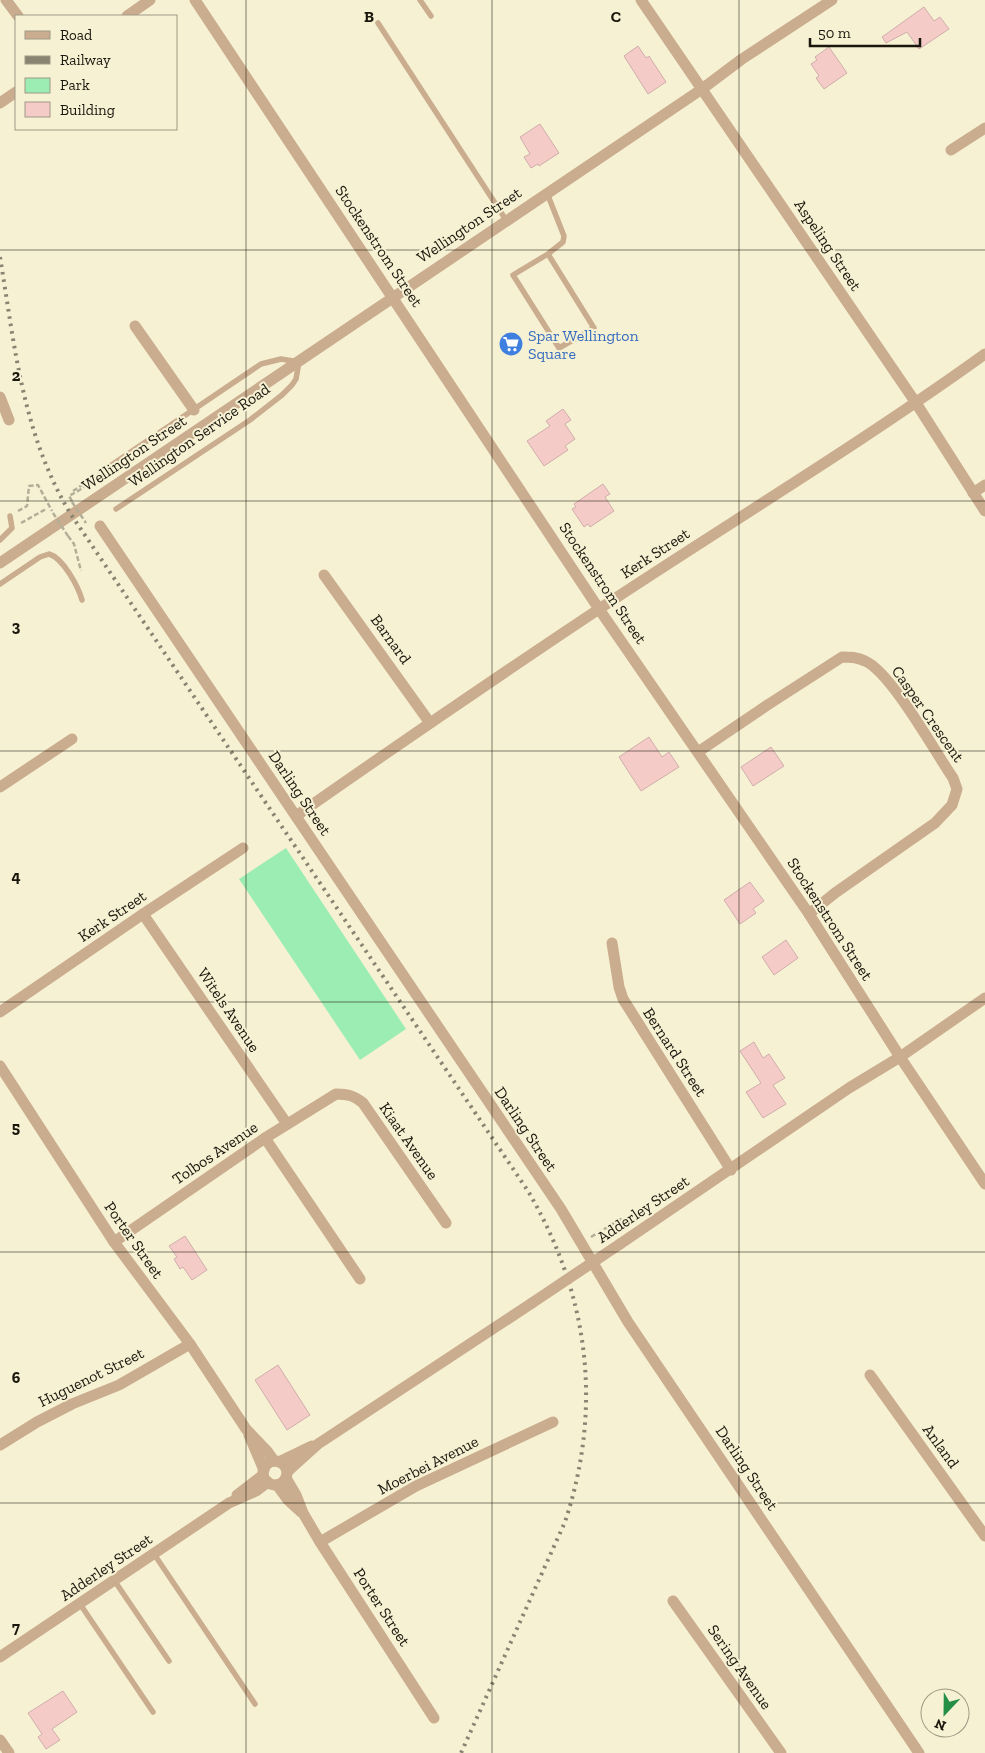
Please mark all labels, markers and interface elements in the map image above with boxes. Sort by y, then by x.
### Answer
text: B [364,7,374,26]
text: C [611,7,621,26]
legend [15,15,178,130]
scale bar [810,15,920,47]
text: 50 m [818,24,851,42]
text: Road [60,26,93,44]
text: Railway [60,51,111,69]
text: Park [60,76,90,94]
text: Building [60,101,115,119]
street label: Stockenstrom Street [331,182,427,310]
street label: Wellington Street [413,183,525,267]
street label: Aspeling Street [790,196,866,294]
place label: Spar Wellington Square [528,326,639,363]
supermarket icon: Spar Wellington Square [498,331,524,357]
text: 2 [12,366,21,385]
street label: Wellington Service Road [125,379,273,491]
street label: Wellington Street [78,411,190,495]
street label: Stockenstrom Street [555,519,651,647]
street label: Kerk Street [617,524,693,582]
street label: Barnard [367,611,415,668]
text: 3 [12,617,21,636]
street label: Casper Crescent [888,662,968,766]
street label: Darling Street [265,747,335,839]
street label: Stockenstrom Street [783,854,877,984]
text: 4 [11,867,21,886]
street label: Kerk Street [74,886,150,946]
street label: Witels Avenue [194,964,264,1056]
street label: Bernard Street [639,1004,711,1100]
street label: Darling Street [491,1083,561,1175]
street label: Kiaat Avenue [375,1099,443,1183]
street label: Tolbos Avenue [169,1117,261,1189]
text: 5 [12,1118,20,1137]
street label: Adderley Street [593,1171,693,1247]
street label: Porter Street [101,1198,167,1282]
street label: Huguenot Street [35,1343,147,1411]
text: 6 [12,1368,21,1387]
street label: Anland [919,1420,963,1472]
street label: Darling Street [712,1422,782,1514]
street label: Moerbei Avenue [374,1431,482,1499]
street label: Adderley Street [56,1529,156,1605]
street label: Porter Street [350,1564,414,1650]
text: 7 [12,1618,20,1637]
street label: Sering Avenue [704,1621,776,1713]
north arrow [920,1688,970,1738]
text: N [932,1715,948,1734]

